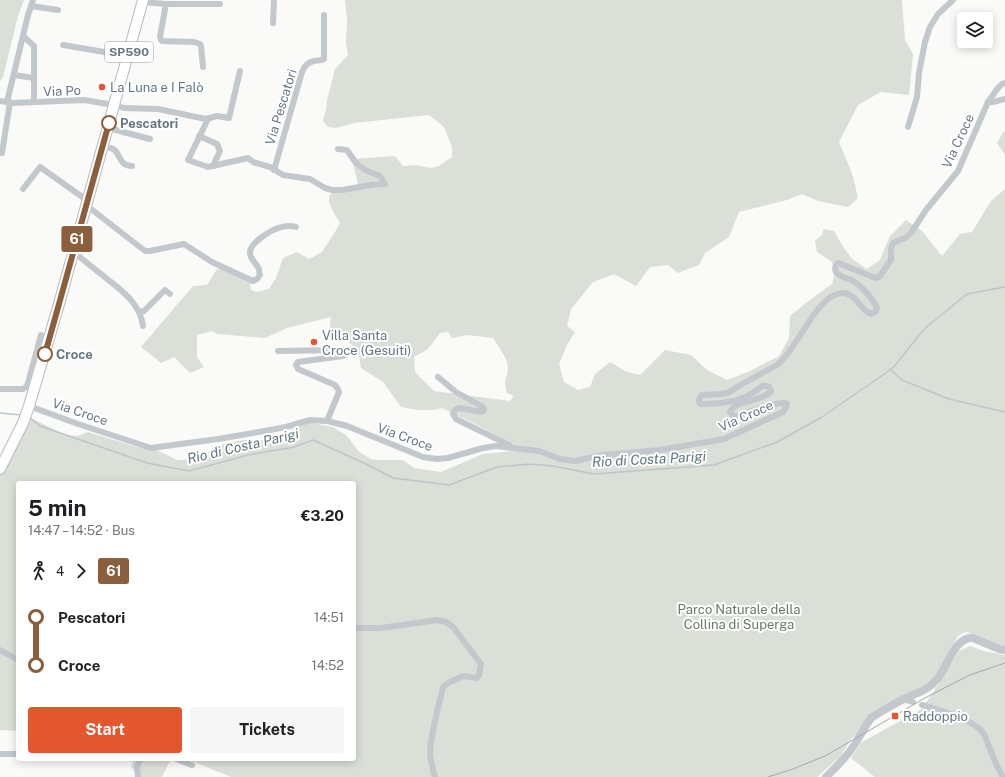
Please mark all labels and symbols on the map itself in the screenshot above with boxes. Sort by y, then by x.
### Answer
road number: SP590 [105,42,153,62]
street label: Via Pescatori [262,67,300,147]
place label: La Luna e I Falò [110,80,203,95]
marker: La Luna e I Falò [97,82,107,92]
street label: Via Po [43,83,81,99]
street label: Via Croce [939,112,977,170]
marker: Pescatori [101,115,117,131]
place label: Pescatori [120,116,178,131]
line badge: 61 [59,226,95,252]
place label: Villa Santa Croce (Gesuiti) [322,328,411,358]
marker: Villa Santa Croce (Gesuiti) [309,337,319,347]
marker: Croce [37,346,53,362]
place label: Croce [56,347,93,362]
street label: Via Croce [50,395,110,429]
street label: Via Croce [716,397,776,435]
street label: Via Croce [375,420,435,454]
water label: Rio di Costa Parigi [186,425,301,467]
water label: Rio di Costa Parigi [592,448,707,470]
park label: Parco Naturale della Collina di Superga [678,602,800,632]
place label: Raddoppio [903,709,968,724]
marker: Raddoppio [890,711,900,721]

